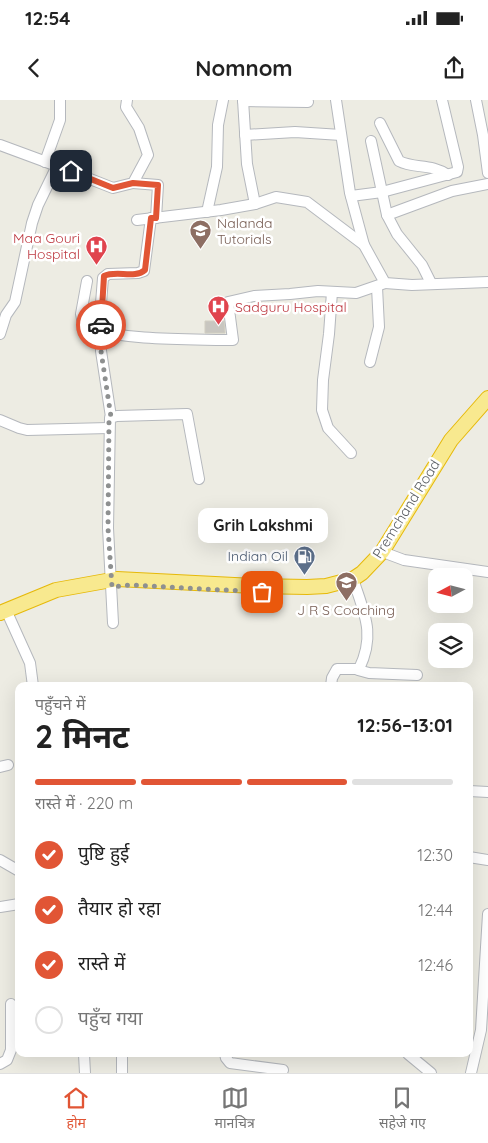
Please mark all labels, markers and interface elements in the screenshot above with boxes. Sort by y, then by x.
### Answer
text: 12:54 [25,6,71,30]
icon: back [20,54,48,82]
text: Nomnom [195,54,293,82]
icon: share [440,54,468,82]
pin [50,150,92,192]
icon: home [57,157,85,185]
place label: Nalanda Tutorials [217,214,272,248]
school or university icon: Nalanda Tutorials [189,219,213,250]
place label: Maa Gouri Hospital [13,229,80,263]
hospital icon: Maa Gouri Hospital [84,234,108,265]
hospital icon: Sadguru Hospital [207,295,231,326]
place label: Sadguru Hospital [235,298,347,316]
courier [76,300,126,350]
icon: car [87,311,115,339]
street label: Premchand Road [368,456,444,562]
callout: Grih Lakshmi [197,507,327,542]
text: Grih Lakshmi [213,515,313,535]
fuel station icon: Indian Oil [292,544,316,575]
place label: Indian Oil [228,547,288,565]
north arrow [428,568,472,612]
map controls [428,568,473,668]
school or university icon: J R S Coaching [334,570,358,601]
pin [241,571,283,613]
icon: bag [248,578,276,606]
place label: J R S Coaching [297,601,395,619]
button: layers [428,623,473,668]
text: पहुँचने में [35,694,86,714]
text: 12:56–13:01 [357,713,453,737]
text: 2 मिनट [35,716,129,756]
text: रास्ते में · 220 m [35,793,133,813]
icon: check [35,841,63,869]
text: पुष्टि हुई [78,841,129,865]
text: 12:30 [417,845,453,865]
icon: check [35,896,63,924]
text: तैयार हो रहा [78,896,161,920]
text: 12:44 [418,900,453,920]
icon: check [35,951,63,979]
text: रास्ते में [78,951,125,975]
text: 12:46 [418,955,453,975]
text: पहुँच गया [78,1006,143,1030]
tab: होम [62,1084,90,1134]
tab: मानचित्र [215,1084,255,1134]
tab: सहेजे गए [379,1084,426,1134]

